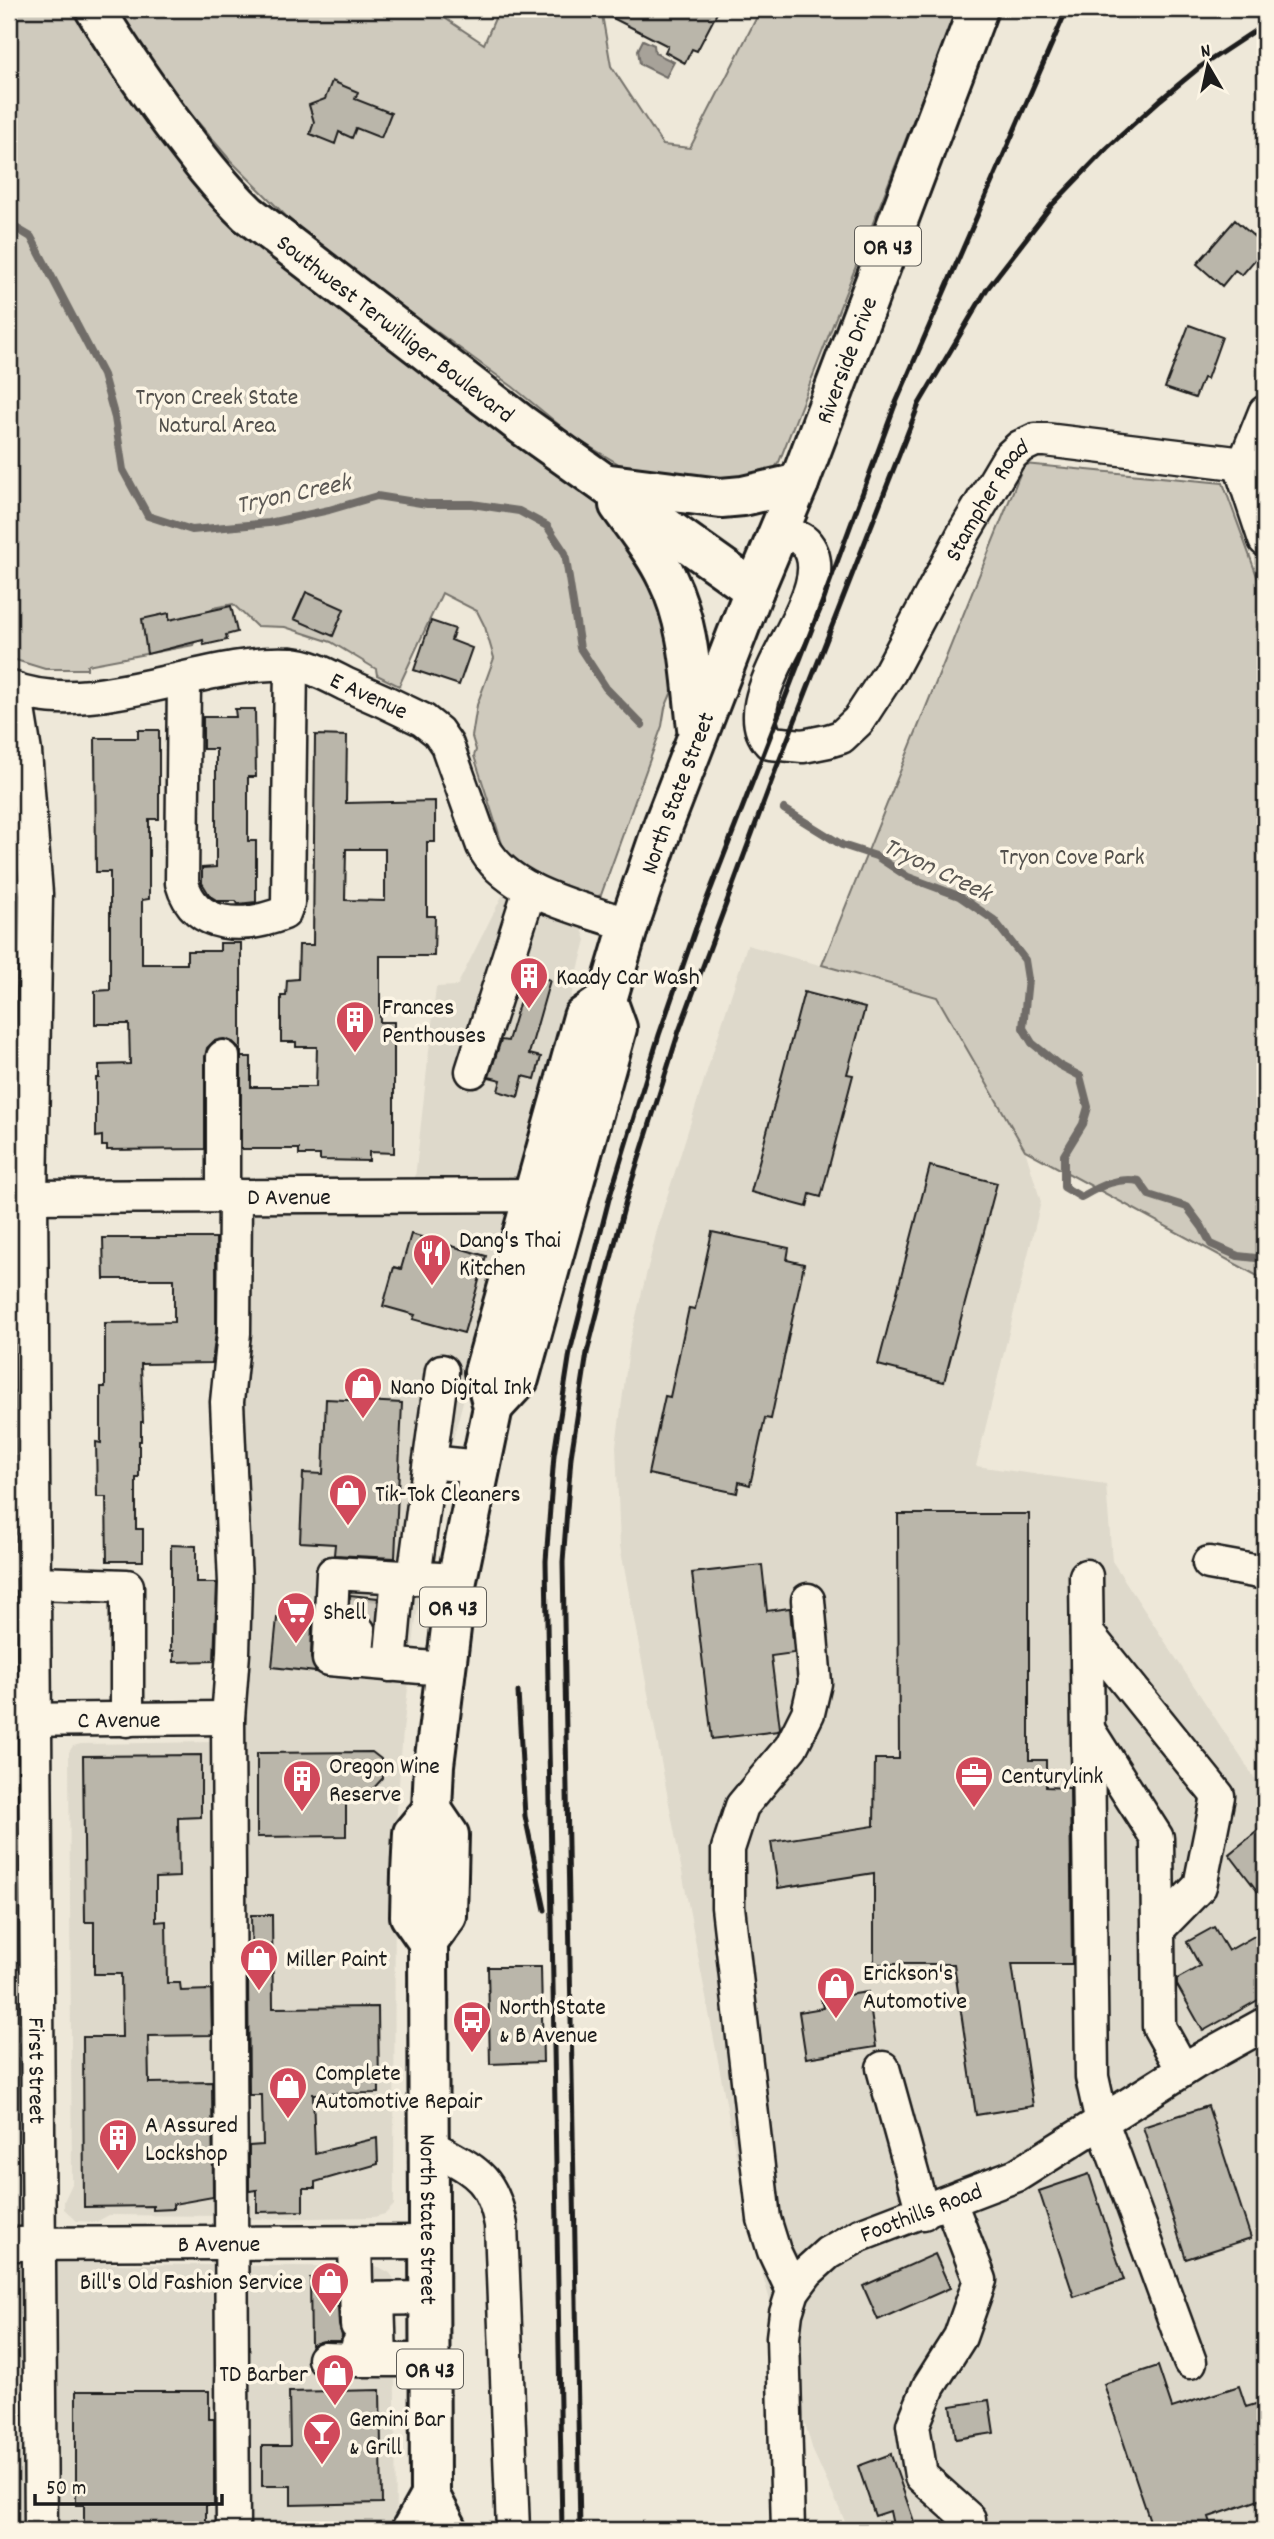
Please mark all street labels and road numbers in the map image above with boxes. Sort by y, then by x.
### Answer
road number: OR 43 [855,227,921,266]
street label: Southwest Terwilliger Boulevard [268,228,520,433]
street label: Riverside Drive [809,292,888,429]
street label: Stampher Road [938,432,1034,568]
street label: E Avenue [323,665,413,730]
street label: North State Street [634,708,725,879]
street label: D Avenue [247,1182,331,1216]
road number: OR 43 [420,1588,486,1626]
street label: C Avenue [77,1705,161,1739]
street label: First Street [17,2017,52,2124]
street label: North State Street [409,2134,443,2305]
street label: Foothills Road [856,2176,988,2253]
street label: B Avenue [178,2229,260,2263]
road number: OR 43 [397,2350,463,2388]

